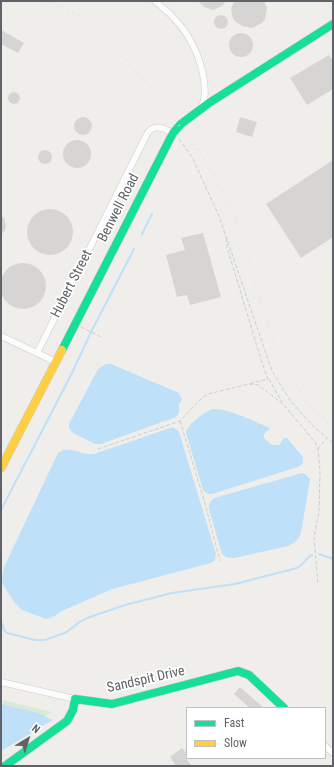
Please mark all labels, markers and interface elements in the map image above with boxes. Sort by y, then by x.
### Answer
street label: Benwell Road [95,171,143,245]
street label: Hubert Street [48,247,96,321]
street label: Sandspit Drive [105,663,187,697]
legend [186,707,326,759]
text: Fast [224,716,244,730]
north arrow [8,719,48,759]
text: N [29,722,42,736]
text: Slow [224,736,247,750]

